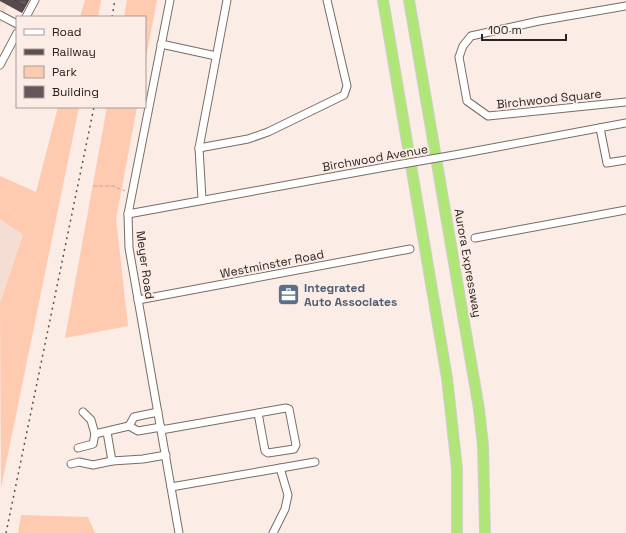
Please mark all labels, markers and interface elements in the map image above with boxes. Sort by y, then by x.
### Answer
legend [16,16,146,108]
scale bar [482,16,566,42]
text: 100 m [488,22,522,38]
text: Road [52,24,81,40]
text: Railway [52,44,96,60]
text: Park [52,64,77,80]
text: Building [52,84,99,100]
street label: Birchwood Square [496,86,602,112]
street label: Birchwood Avenue [321,141,429,175]
street label: Aurora Expressway [451,207,485,319]
street label: Meyer Road [132,230,158,300]
street label: Westminster Road [219,246,325,282]
place label: Integrated Auto Associates [304,280,397,310]
office icon: Integrated Auto Associates [276,282,302,308]

